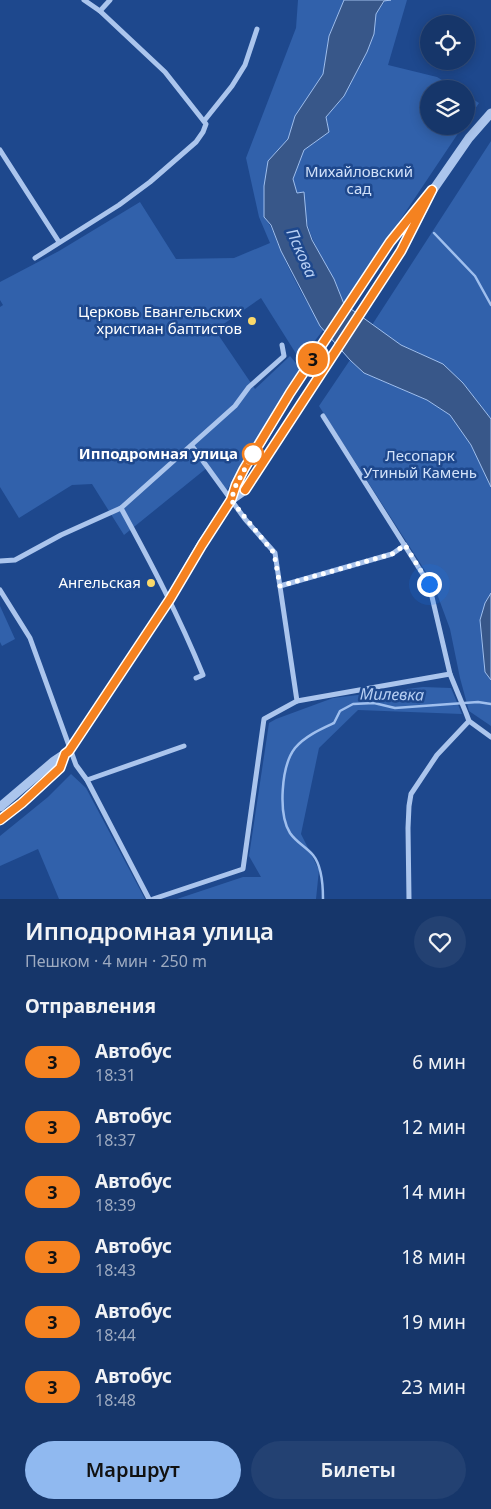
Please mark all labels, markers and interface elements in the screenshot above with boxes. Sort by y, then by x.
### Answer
map controls [420,15,475,135]
button: locate [420,15,475,70]
button: layers [420,80,475,135]
park label: Михайловский сад [305,161,413,198]
water label: Пскова [281,225,323,281]
place label: Церковь Евангельских христиан баптистов [78,301,242,338]
marker: Церковь Евангельских христиан баптистов [246,315,258,327]
line badge: 3 [297,343,329,375]
text: 3 [308,347,318,371]
place label: Ипподромная улица [79,443,238,463]
marker: Ипподромная улица [242,443,264,465]
park label: Лесопарк Утиный Камень [363,445,477,482]
place label: Ангельская [58,572,141,592]
your location [417,572,442,597]
marker: Ангельская [145,577,157,589]
water label: Милевка [360,682,424,706]
text: Ипподромная улица [25,914,274,947]
button: heart [414,916,466,968]
text: Пешком · 4 мин · 250 m [25,950,207,972]
text: Отправления [25,993,156,1019]
text: Автобус [95,1038,172,1064]
text: 6 мин [412,1049,466,1075]
text: 3 [47,1050,58,1074]
text: 18:31 [95,1064,136,1086]
text: Автобус [95,1103,172,1129]
text: 12 мин [401,1114,466,1140]
text: 3 [47,1115,58,1139]
text: 18:37 [95,1129,136,1151]
text: Автобус [95,1168,172,1194]
text: 14 мин [401,1179,466,1205]
text: 3 [47,1180,58,1204]
text: 18:39 [95,1194,136,1216]
text: Автобус [95,1233,172,1259]
text: 18 мин [401,1244,466,1270]
text: 3 [47,1245,58,1269]
text: 18:43 [95,1259,136,1281]
text: Автобус [95,1298,172,1324]
text: 19 мин [401,1309,466,1335]
text: 3 [47,1310,58,1334]
text: 18:44 [95,1324,136,1346]
text: Автобус [95,1363,172,1389]
text: 23 мин [401,1374,466,1400]
text: 3 [47,1375,58,1399]
text: 18:48 [95,1389,136,1411]
button: Маршрут [25,1441,241,1499]
button: Билеты [251,1441,466,1499]

